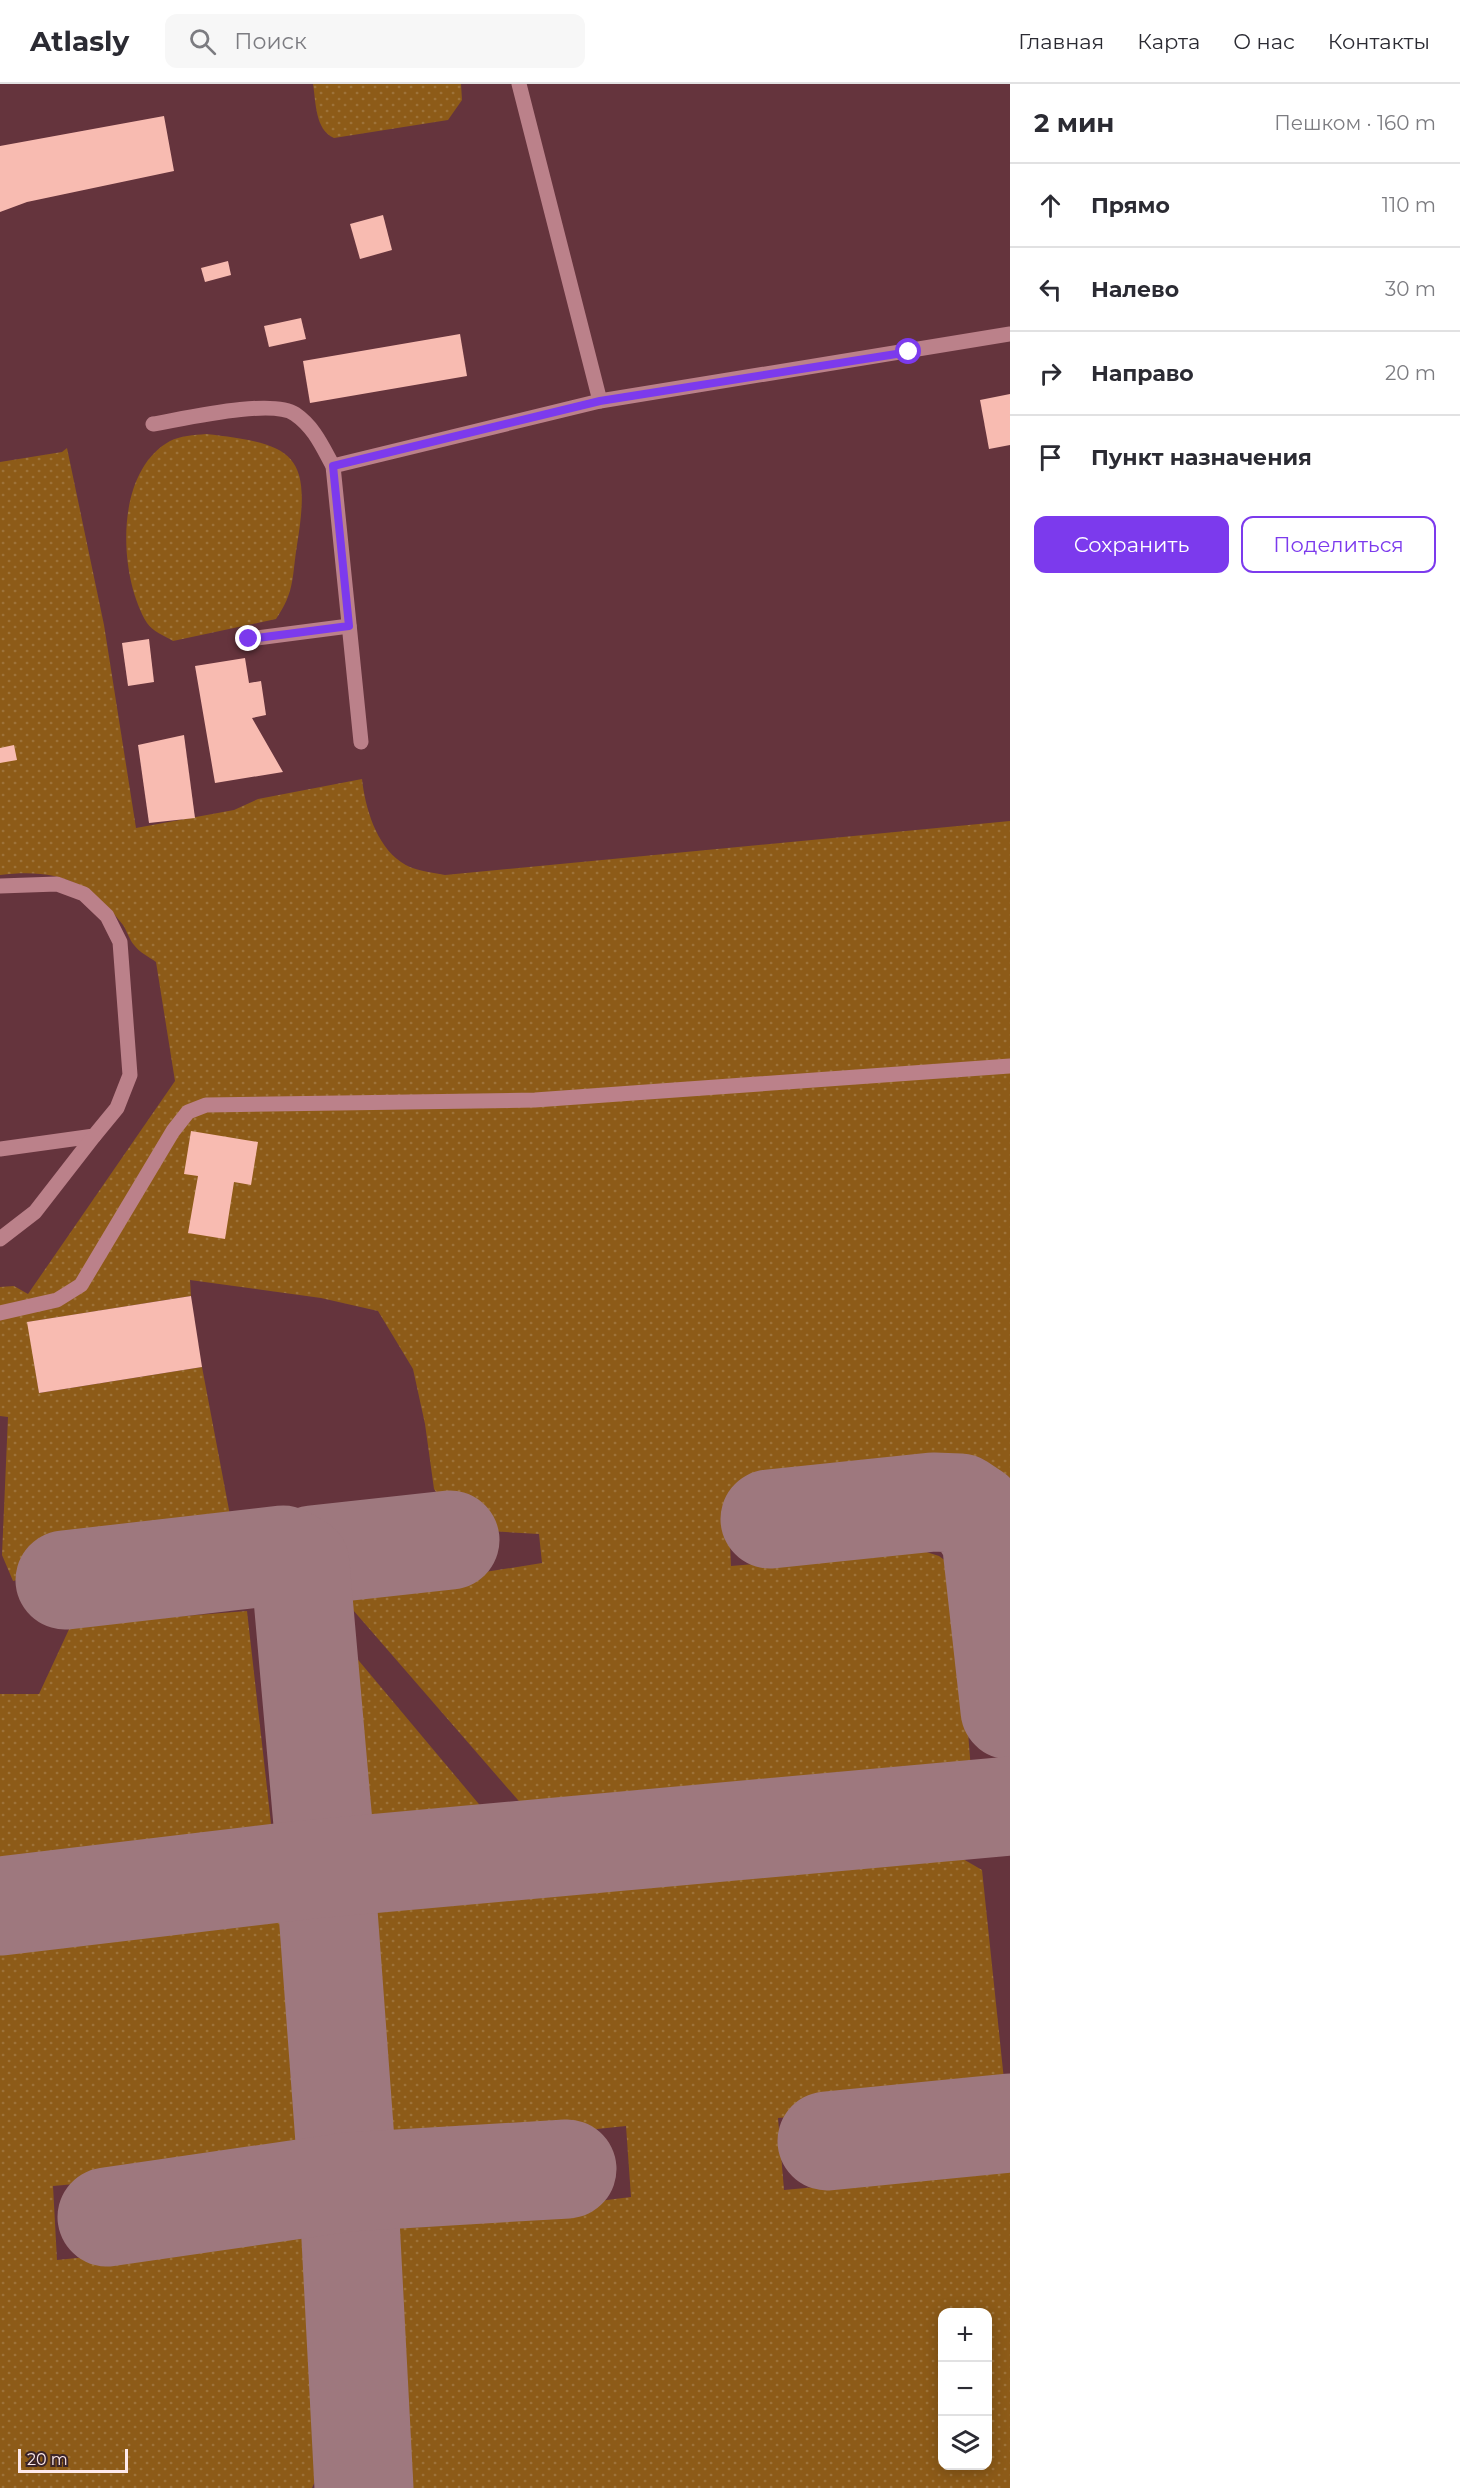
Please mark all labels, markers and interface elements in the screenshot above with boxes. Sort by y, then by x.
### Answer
search box [165,14,585,68]
text: Atlasly [30,24,129,58]
icon: search [186,25,219,58]
text: Поиск [234,28,307,55]
text: Главная [1018,29,1104,54]
text: Карта [1137,29,1200,54]
text: О нас [1233,29,1295,54]
text: Контакты [1328,29,1430,54]
text: 2 мин [1034,107,1114,139]
text: Пешком · 160 m [1274,111,1436,135]
icon: ahead [1034,189,1067,222]
text: Прямо [1091,192,1170,219]
text: 110 m [1382,193,1436,217]
icon: left [1034,273,1067,306]
text: Налево [1091,276,1179,303]
text: 30 m [1385,277,1436,301]
route start [895,338,921,364]
icon: right [1034,357,1067,390]
text: Направо [1091,360,1194,387]
text: 20 m [1385,361,1436,385]
icon: arrive [1034,441,1067,474]
text: Пункт назначения [1091,444,1312,471]
button: Сохранить [1034,516,1229,573]
button: Поделиться [1241,516,1436,573]
route end [235,625,261,651]
map controls [938,2308,992,2470]
button: + [938,2308,992,2362]
button: − [938,2362,992,2416]
button: layers [938,2416,992,2470]
scale bar [18,2446,128,2474]
text: 20 m [27,2450,68,2469]

